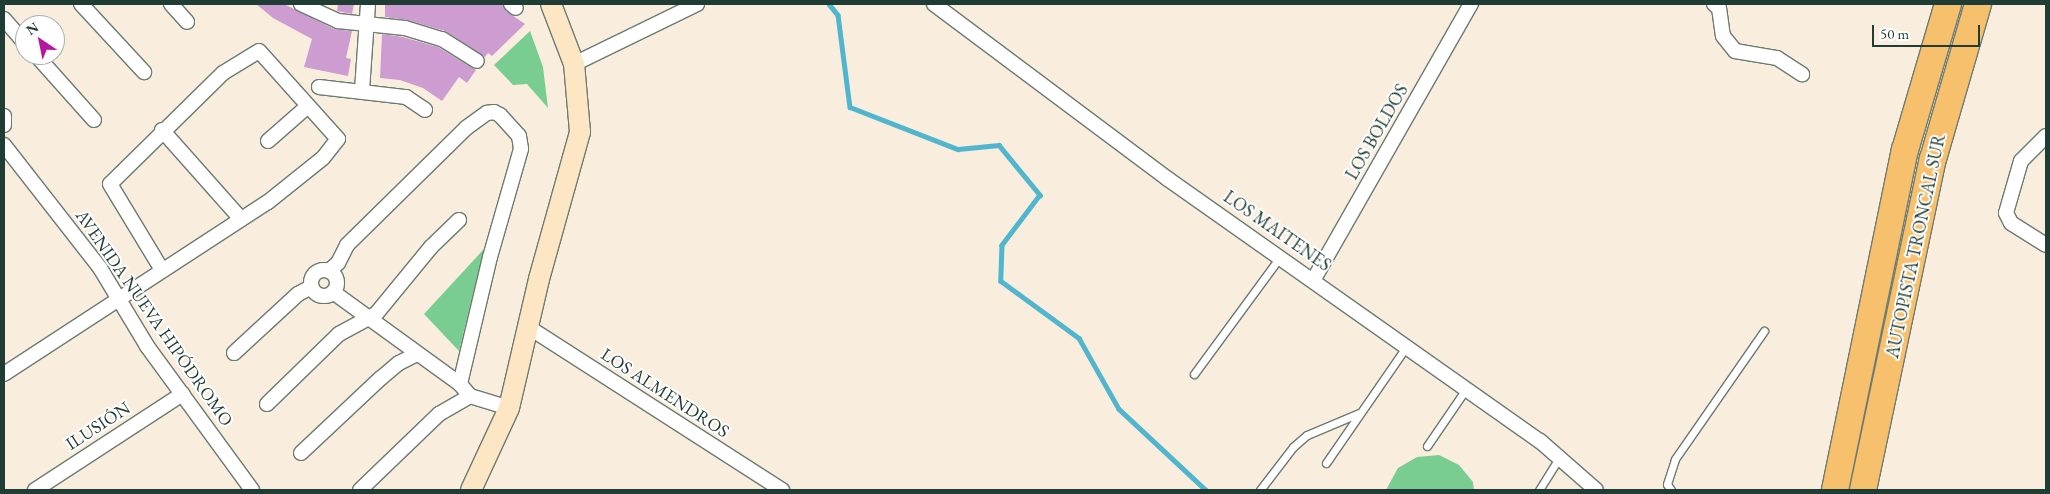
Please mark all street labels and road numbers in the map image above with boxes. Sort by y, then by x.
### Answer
street label: LOS BOLDOS [1341,80,1413,184]
street label: AUTOPISTA TRONCAL SUR [1882,132,1950,360]
street label: LOS MAITENES [1219,186,1335,276]
street label: AVENIDA NUEVA HIPÓDROMO [71,205,237,431]
street label: LOS ALMENDROS [597,344,733,442]
street label: ILUSIÓN [62,397,134,455]

